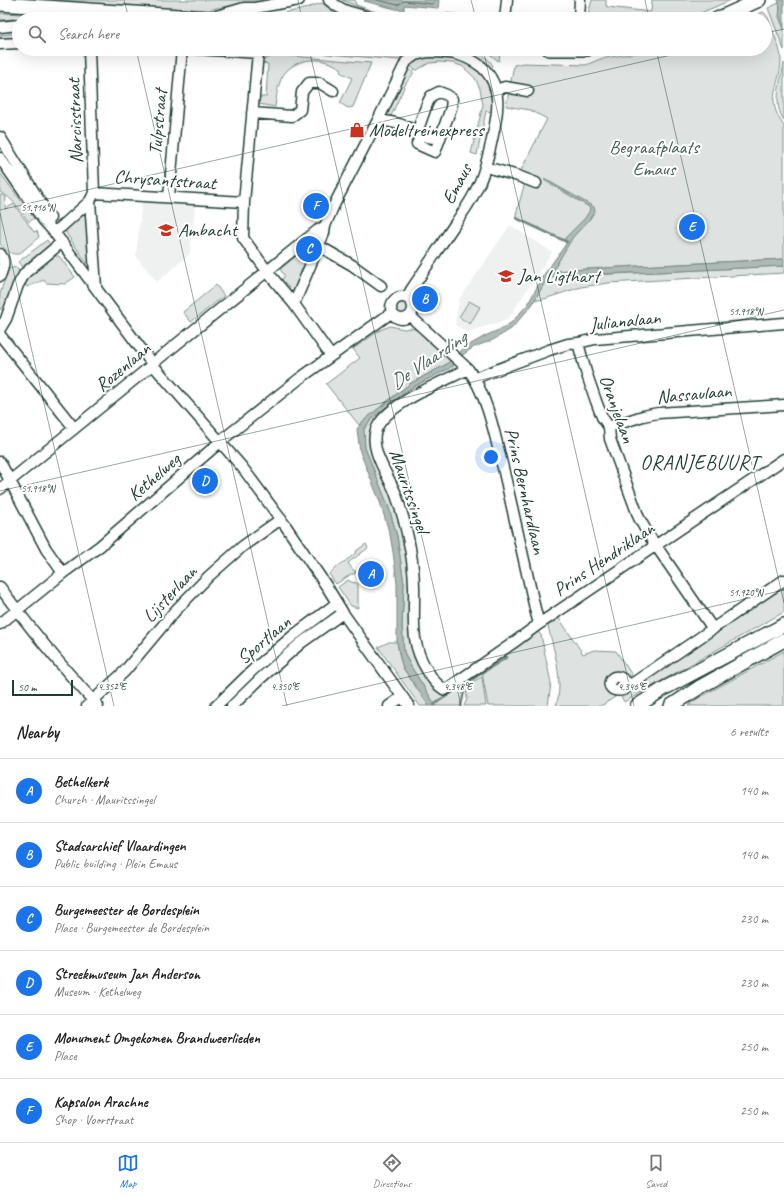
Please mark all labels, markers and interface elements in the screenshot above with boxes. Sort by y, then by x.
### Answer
search box [12,12,772,56]
icon: search [26,23,48,45]
text: Search here [58,25,119,44]
street label: Narcisstraat [61,76,88,164]
street label: Tulpstraat [143,85,173,156]
place label: Modeltreinexpress [369,118,486,142]
shop icon: Modeltreinexpress [348,121,366,139]
park label: Begraafplaats Emaus [609,135,701,181]
street label: Emaus [436,158,478,208]
street label: Chrysantstraat [113,164,218,196]
pin: F [303,191,329,221]
text: 51.916°N [21,201,57,214]
pin: E [679,212,705,242]
place label: Ambacht [178,218,239,242]
school or university icon: Ambacht [157,221,175,239]
pin: C [296,234,322,264]
place label: Jan Ligthart [517,264,602,288]
school or university icon: Jan Ligthart [497,267,515,285]
pin: B [412,284,438,314]
street label: Julianalaan [587,305,662,337]
text: 51.918°N [729,305,765,318]
water label: De Vlaarding [385,324,474,395]
street label: Rozenlaan [90,337,156,397]
street label: Oranjelaan [594,372,641,447]
street label: Nassaulaan [656,379,733,409]
street label: Prins Bernhardlaan [499,426,551,557]
street label: Mauritssingel [384,446,436,540]
street label: Kethelweg [123,447,186,506]
your location [481,447,501,467]
district label: ORANJEBUURT [640,450,762,475]
pin: D [192,466,218,496]
text: 51.918°N [21,482,57,495]
street label: Prins Hendriklaan [549,516,660,602]
street label: Lijsterlaan [138,559,203,628]
pin: A [358,559,384,589]
text: 51.920°N [729,586,765,599]
street label: Sportlaan [232,610,296,670]
scale bar [12,678,73,697]
text: 50 m [18,680,37,694]
text: 4.352°E [98,680,128,693]
text: 4.350°E [271,680,301,693]
text: 4.348°E [444,680,474,693]
text: 4.346°E [618,680,648,693]
text: Nearby [16,722,59,743]
text: 6 results [730,724,768,740]
text: Bethelkerk [54,773,108,792]
text: A [26,783,32,799]
text: 140 m [740,783,768,799]
text: Church · Mauritssingel [54,792,155,808]
text: Stadsarchief Vlaardingen [54,837,186,856]
text: B [26,847,32,863]
text: 140 m [740,847,768,863]
text: Public building · Plein Emaus [54,856,177,872]
text: Burgemeester de Bordesplein [54,901,199,920]
text: C [26,911,32,927]
text: 230 m [740,911,768,927]
text: Place · Burgemeester de Bordesplein [54,920,209,936]
text: Streekmuseum Jan Anderson [54,965,200,984]
text: D [25,975,33,991]
text: 230 m [740,975,768,991]
text: Museum · Kethelweg [54,984,141,1000]
text: Monument Omgekomen Brandweerlieden [54,1029,260,1048]
text: E [26,1039,32,1055]
text: 250 m [740,1039,768,1055]
text: Place [54,1048,77,1064]
text: Kapsalon Arachne [54,1093,148,1112]
text: F [26,1103,32,1119]
text: 250 m [740,1103,768,1119]
text: Shop · Voorstraat [54,1112,133,1128]
tab: Map [117,1152,139,1190]
tab: Directions [373,1152,411,1190]
tab: Saved [645,1152,667,1190]

